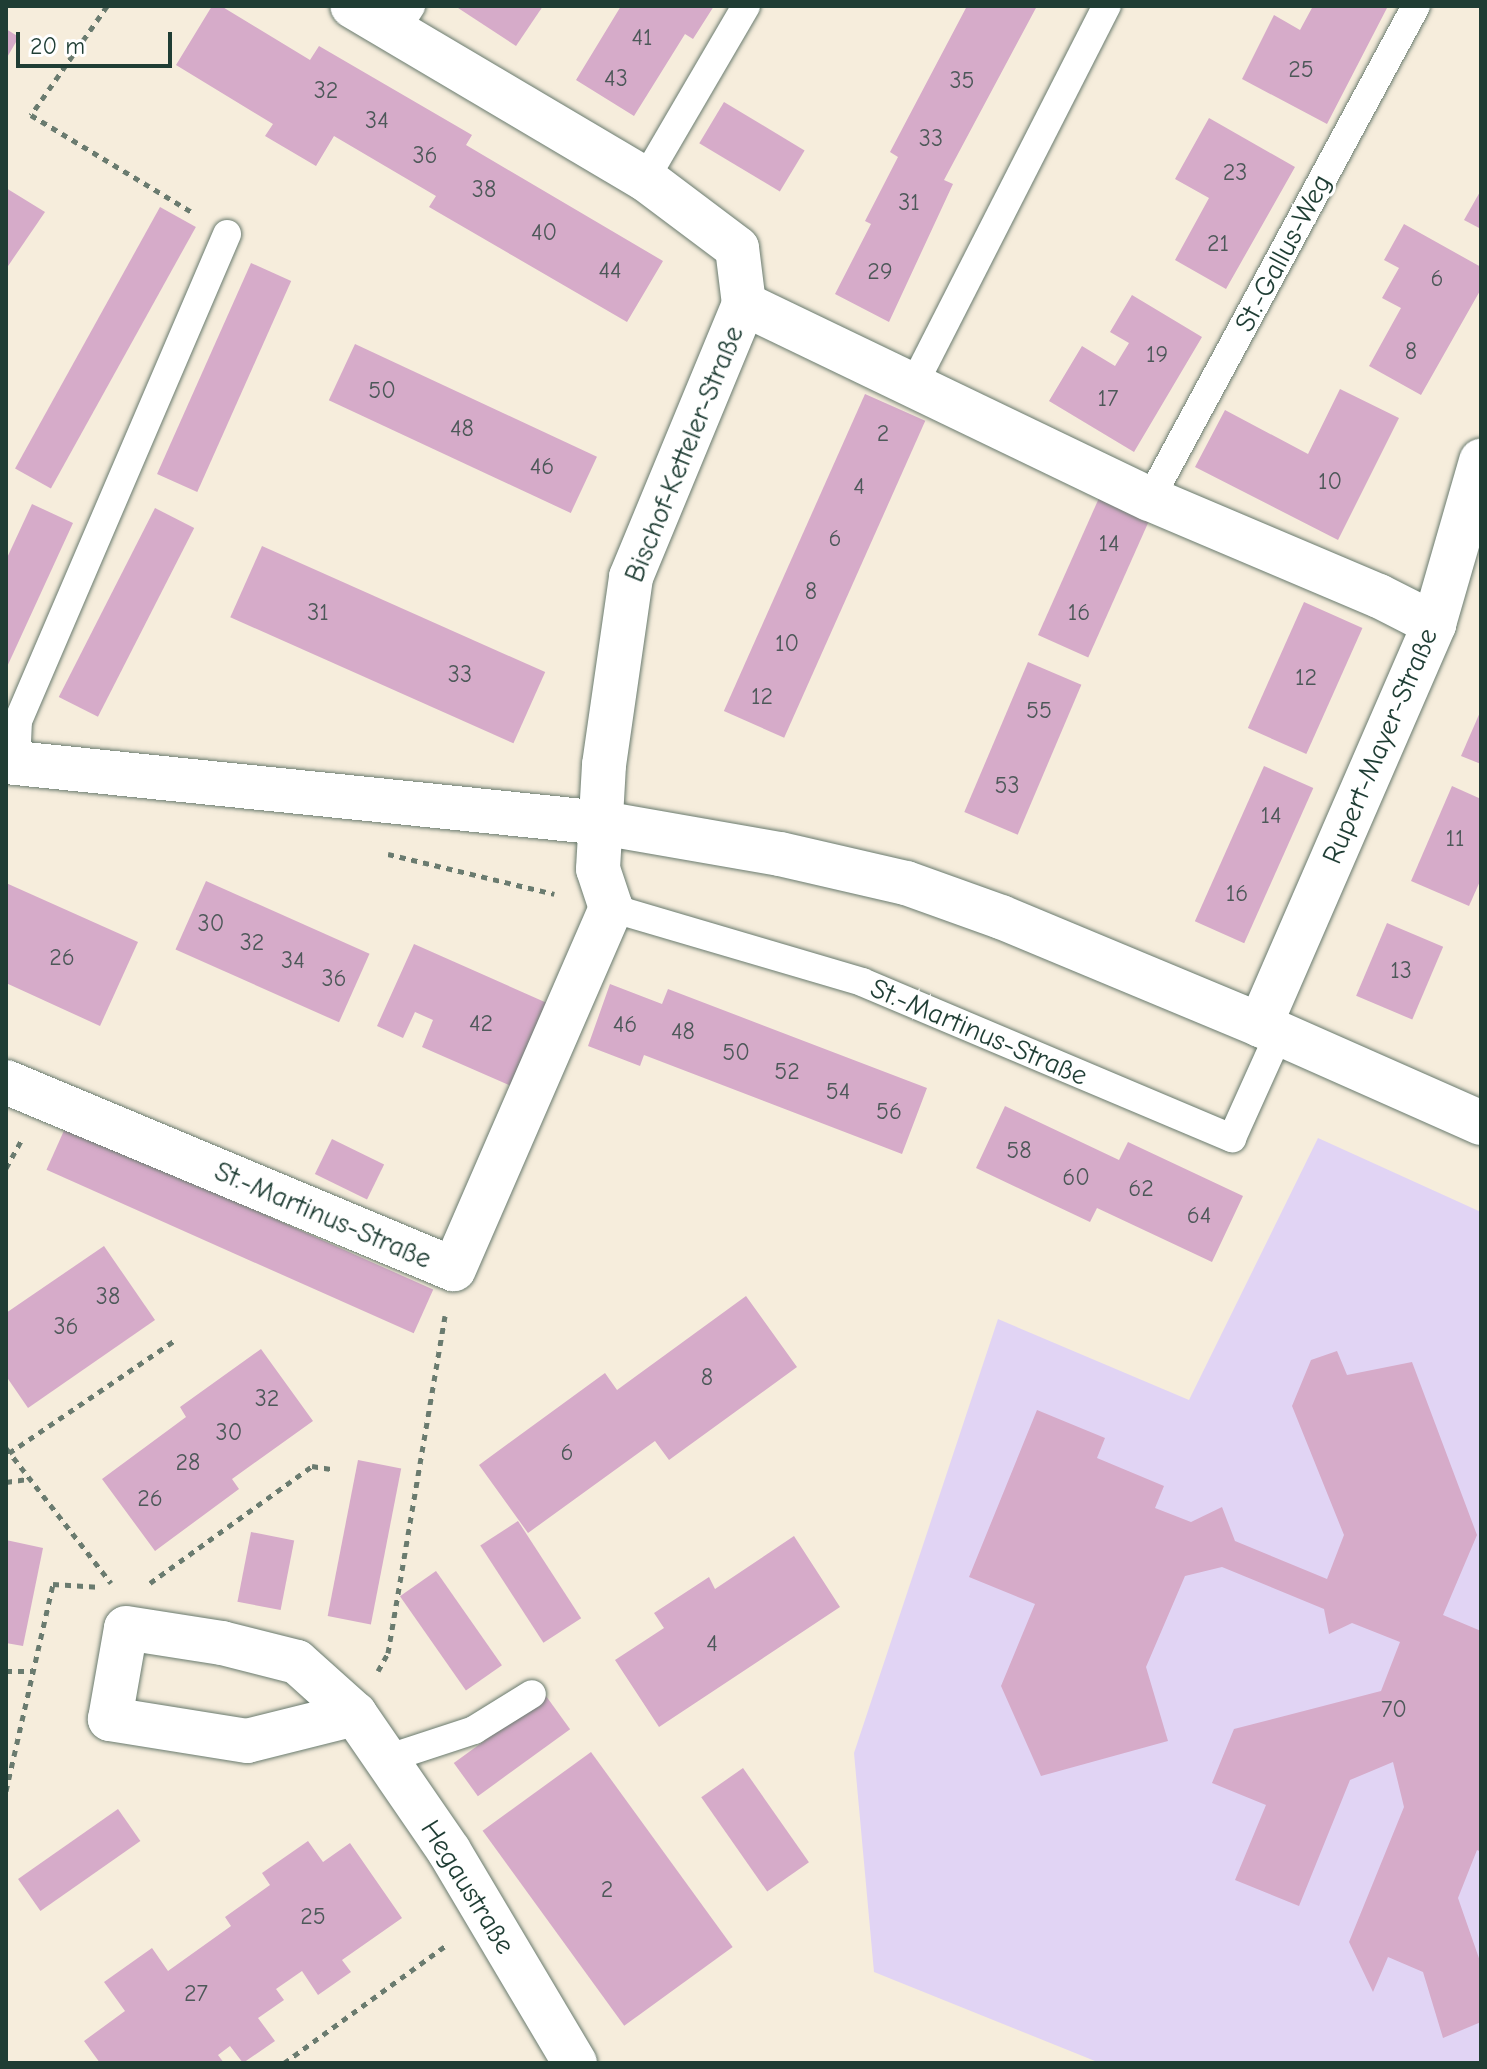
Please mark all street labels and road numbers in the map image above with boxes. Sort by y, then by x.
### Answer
street label: St.-Gallus-Weg [1227,169,1339,337]
street label: Bischof-Ketteler-Straße [617,321,751,587]
street label: Rupert-Mayer-Straße [1315,623,1445,869]
street label: St.-Martinus-Straße [865,971,1093,1093]
street label: St.-Martinus-Straße [209,1154,437,1276]
street label: Hegaustraße [414,1814,522,1960]

